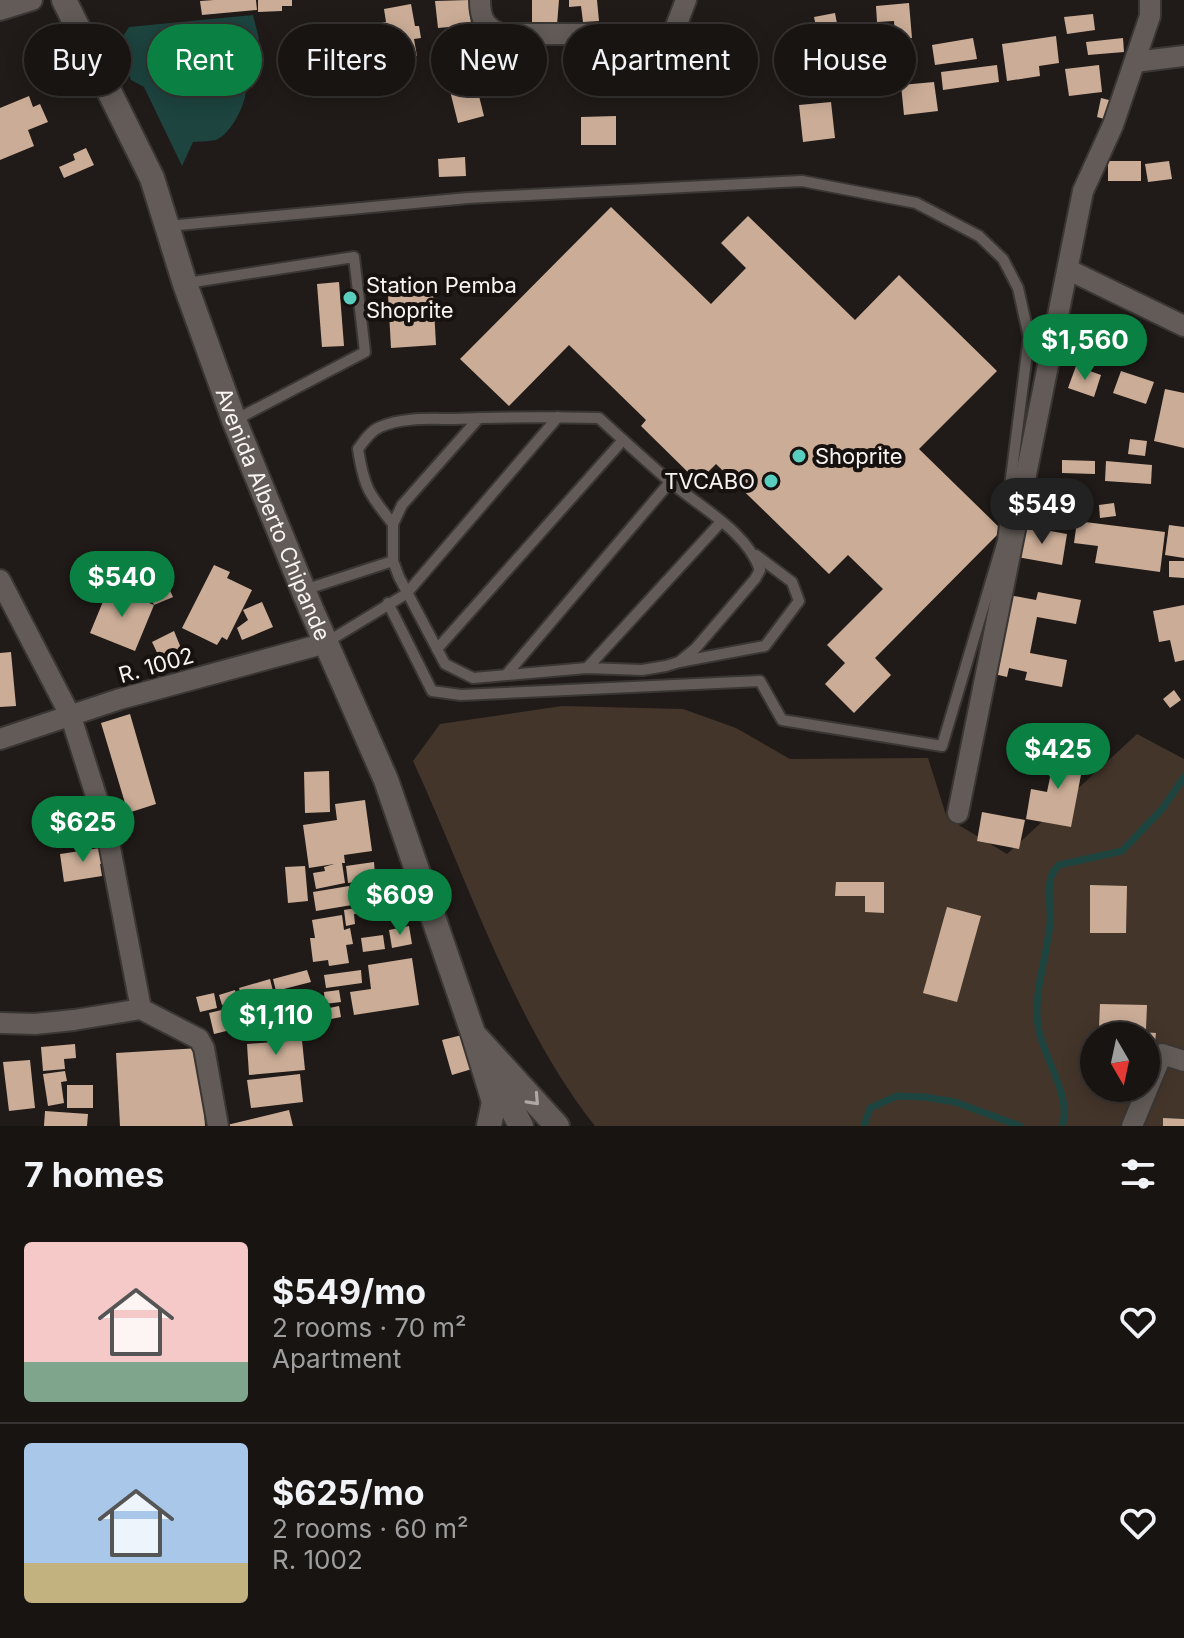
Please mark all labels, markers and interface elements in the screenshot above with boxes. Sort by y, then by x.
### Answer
chip: Buy [24,24,131,96]
chip: Rent [147,24,262,96]
chip: Filters [278,24,415,96]
chip: New [431,24,547,96]
chip: Apartment [563,24,758,96]
chip: House [774,24,916,96]
place label: Station Pemba Shoprite [366,272,517,323]
marker: Station Pemba Shoprite [341,289,359,307]
pin: $1,560 [1020,314,1150,382]
text: $1,560 [1041,324,1129,355]
street label: Avenida Alberto Chipande [210,384,336,644]
place label: Shoprite [815,443,903,469]
marker: Shoprite [790,447,808,465]
place label: TVCABO [664,468,755,494]
marker: TVCABO [762,472,780,490]
pin: $549 [995,478,1089,546]
text: $549 [1008,488,1076,519]
pin: $540 [75,551,169,619]
text: $540 [88,561,156,592]
street label: R. 1002 [115,642,197,688]
pin: $425 [1011,723,1105,791]
text: $425 [1024,733,1092,764]
pin: $625 [36,796,130,864]
text: $625 [50,806,116,837]
pin: $609 [353,869,447,937]
text: $609 [366,879,434,910]
pin: $1,110 [211,989,341,1057]
text: $1,110 [239,999,313,1030]
north arrow [1080,1022,1160,1102]
map controls [1080,1022,1160,1102]
one-way arrow [525,1091,540,1105]
icon: filters [1116,1152,1160,1196]
text: 7 homes [24,1154,164,1195]
text: $549/mo [272,1271,426,1312]
icon: home [88,1274,184,1370]
icon: heart [1116,1300,1160,1344]
text: 2 rooms · 70 m² [272,1312,467,1343]
text: Apartment [272,1343,401,1374]
text: $625/mo [272,1472,425,1513]
icon: home [88,1475,184,1571]
icon: heart [1116,1501,1160,1545]
text: 2 rooms · 60 m² [272,1513,468,1544]
text: R. 1002 [272,1544,363,1575]

